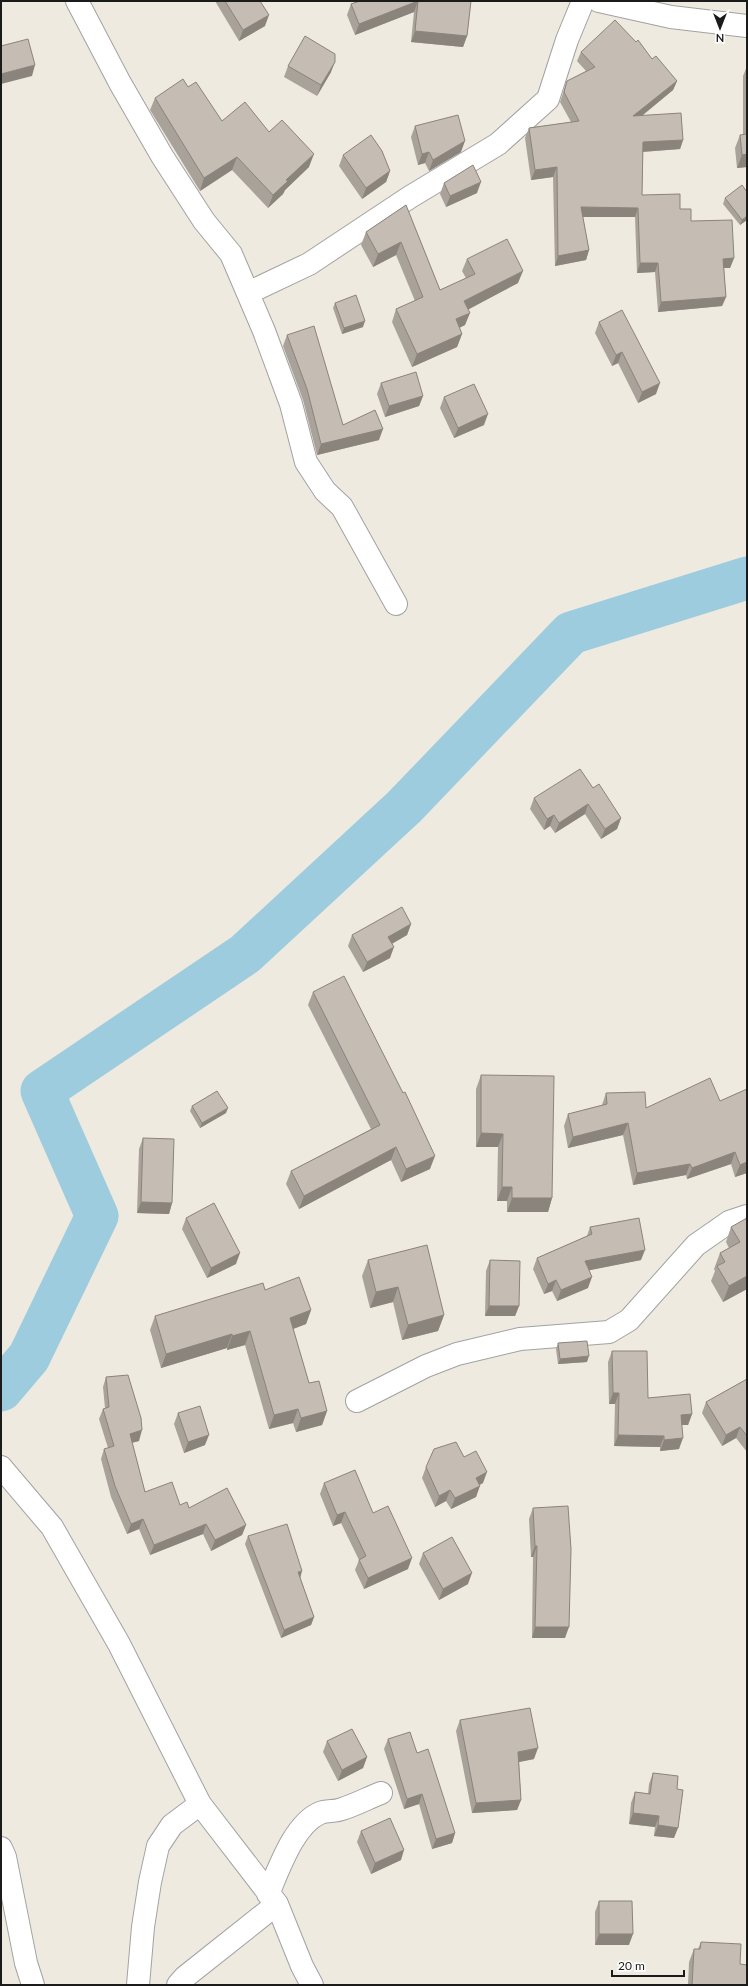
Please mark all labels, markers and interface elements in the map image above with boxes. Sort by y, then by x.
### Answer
north arrow [700,8,740,48]
text: N [716,32,724,45]
scale bar [612,1952,684,1978]
text: 20 m [618,1958,645,1973]

